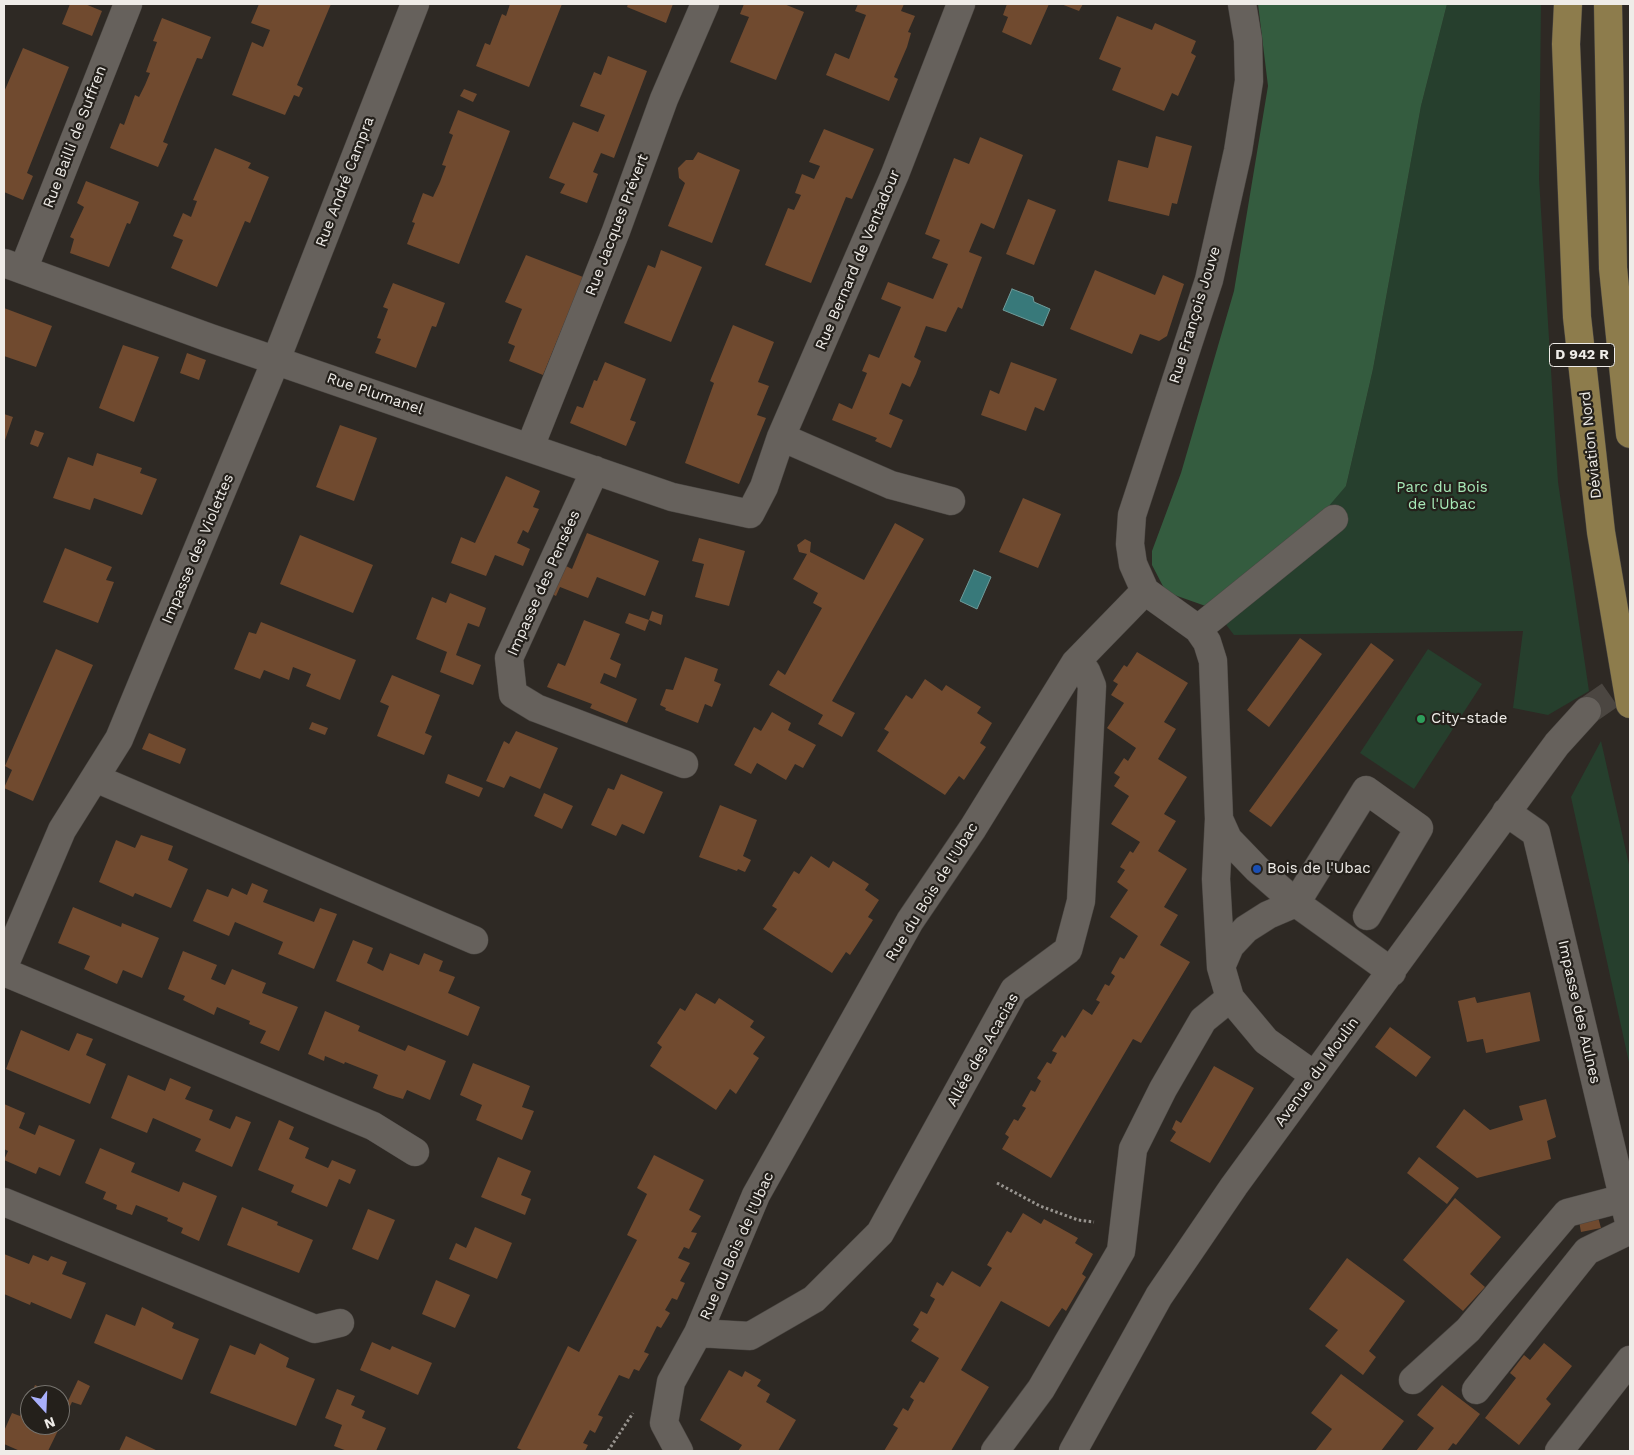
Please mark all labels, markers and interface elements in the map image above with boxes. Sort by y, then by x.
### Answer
street label: Rue Bailli de Suffren [40,63,110,211]
street label: Rue André Campra [312,114,378,250]
street label: Rue Jacques Prévert [582,152,652,298]
street label: Rue Bernard de Ventadour [812,167,904,353]
street label: Rue François Jouve [1166,244,1224,386]
road number: D 942 R [1550,344,1614,366]
street label: Rue Plumanel [324,369,426,419]
street label: Déviation Nord [1576,390,1606,500]
street label: Impasse des Violettes [158,471,238,627]
park label: Parc du Bois de l'Ubac [1396,479,1488,514]
street label: Impasse des Pensées [504,507,584,659]
place label: City-stade [1431,710,1507,728]
marker: City-stade [1415,713,1427,725]
street label: Rue du Bois de l'Ubac [882,819,982,965]
place label: Bois de l'Ubac [1267,860,1371,878]
marker: Bois de l'Ubac [1251,863,1263,875]
street label: Impasse des Aulnes [1554,939,1604,1085]
street label: Allée des Acacias [943,990,1023,1110]
street label: Avenue du Moulin [1271,1014,1363,1130]
street label: Rue du Bois de l'Ubac [696,1169,778,1323]
north arrow [20,1385,70,1435]
text: N [42,1414,57,1432]

